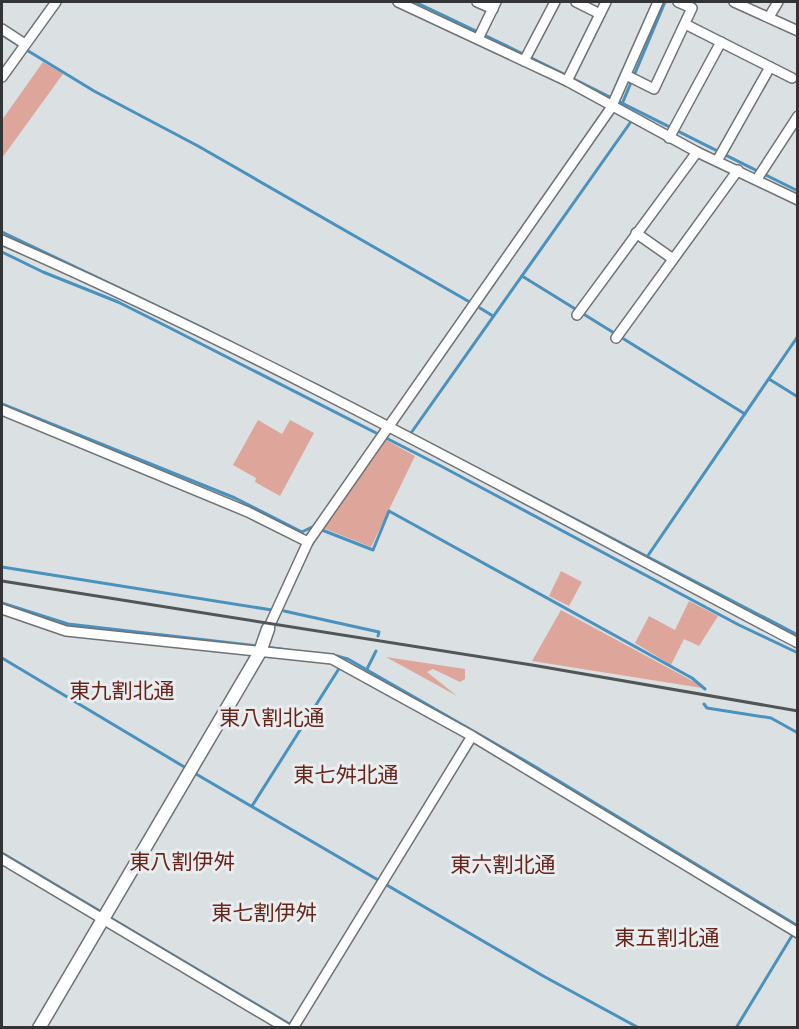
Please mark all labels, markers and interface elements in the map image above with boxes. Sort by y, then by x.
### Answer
district label: 東九割北通 [70,679,175,704]
district label: 東八割北通 [220,706,325,731]
district label: 東七舛北通 [294,763,399,788]
district label: 東八割伊舛 [130,850,235,875]
district label: 東六割北通 [451,853,556,878]
district label: 東七割伊舛 [212,901,317,926]
district label: 東五割北通 [615,926,720,951]

